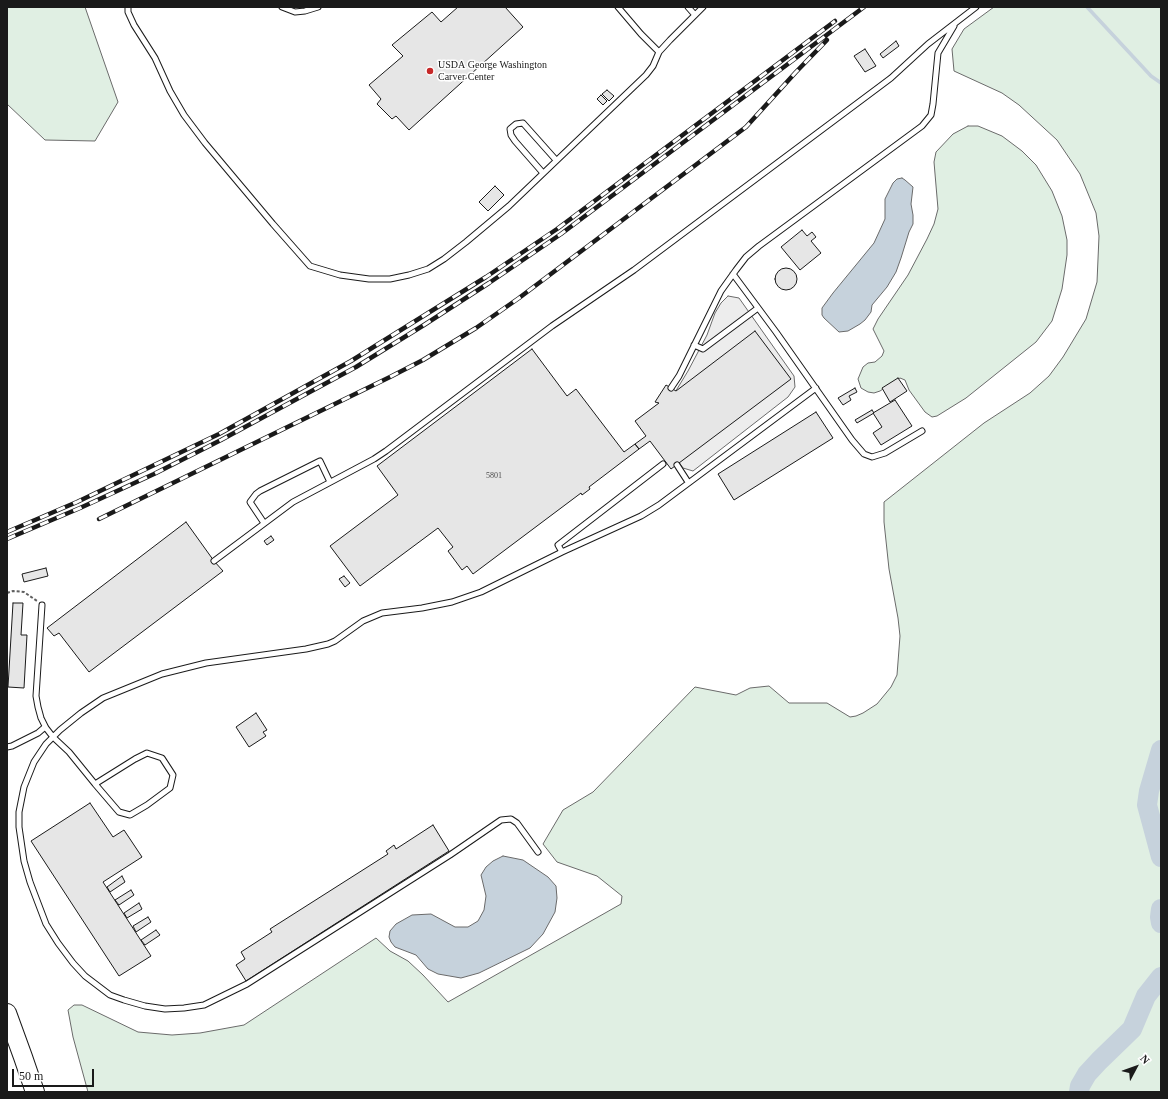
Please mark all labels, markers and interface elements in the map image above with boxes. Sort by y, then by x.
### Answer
place label: USDA George Washington Carver Center [438,59,547,82]
marker: USDA George Washington Carver Center [425,66,435,76]
house number: 5801 [486,471,502,481]
north arrow [1116,1047,1156,1087]
text: N [1138,1052,1152,1066]
scale bar [14,1061,96,1087]
text: 50 m [19,1069,43,1083]

